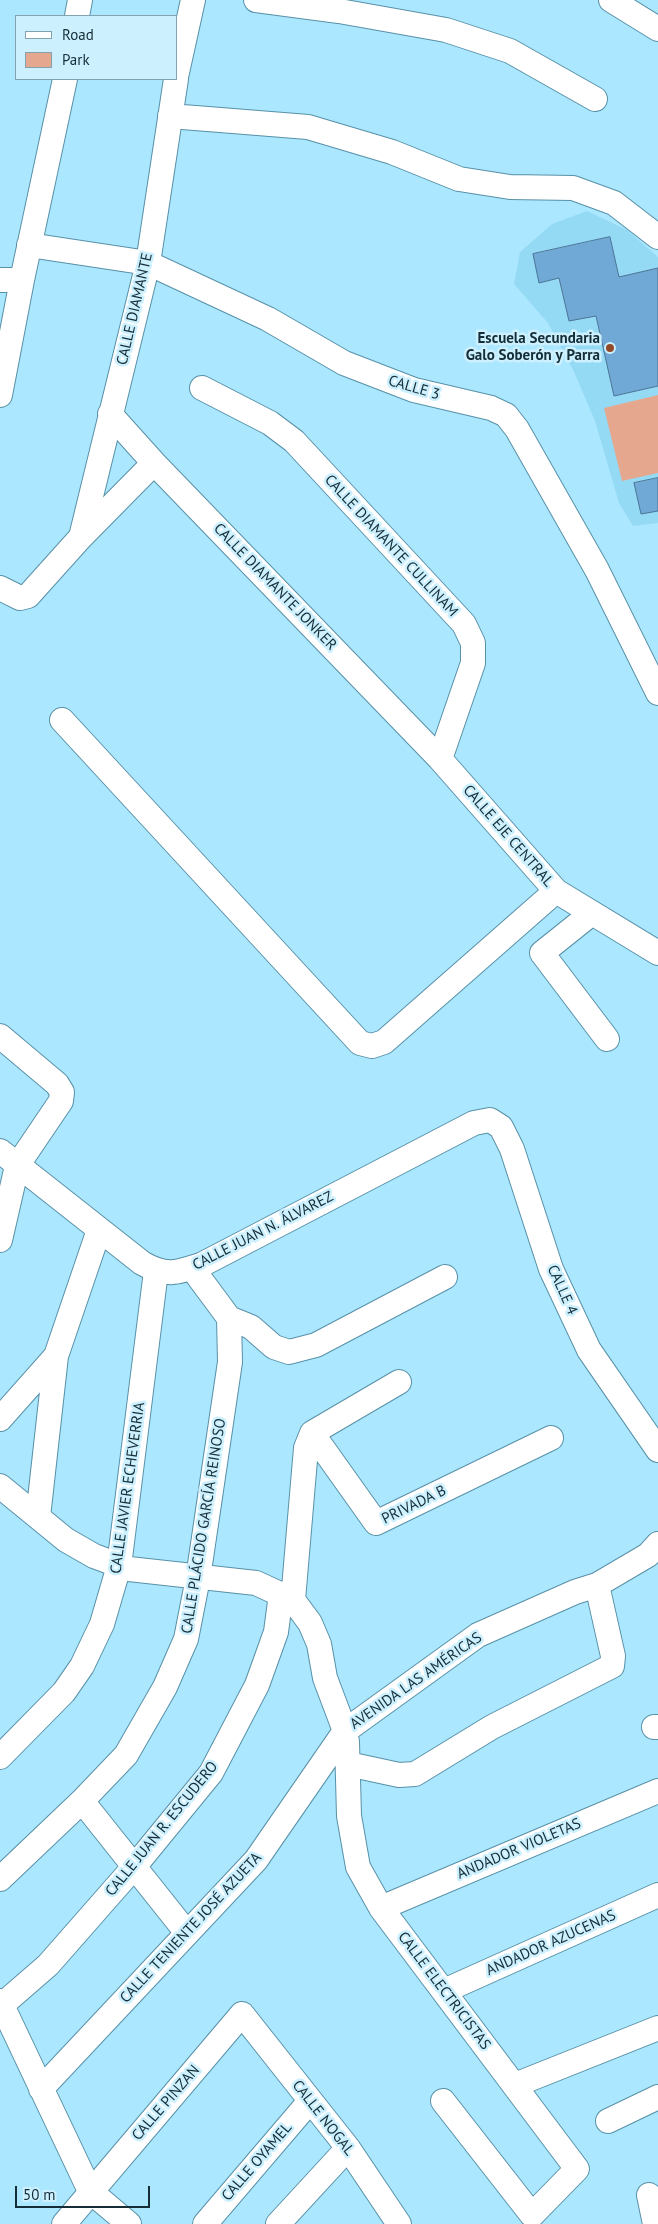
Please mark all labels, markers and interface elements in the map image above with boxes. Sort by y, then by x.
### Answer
legend [15,15,178,80]
text: Road [62,25,94,44]
text: Park [62,50,90,69]
street label: CALLE DIAMANTE [113,251,157,367]
place label: Escuela Secundaria Galo Soberón y Parra [466,330,600,365]
marker: Escuela Secundaria Galo Soberón y Parra [604,342,616,354]
street label: CALLE 3 [386,372,442,404]
street label: CALLE DIAMANTE CULLINAM [320,471,462,621]
street label: CALLE DIAMANTE JONKER [210,520,340,654]
street label: CALLE EJE CENTRAL [459,781,557,891]
street label: CALLE JUAN N. ÁLVAREZ [190,1188,336,1274]
street label: CALLE 4 [543,1262,581,1318]
street label: CALLE JAVIER ECHEVERRIA [107,1401,149,1575]
street label: CALLE PLÁCIDO GARCÍA REINOSO [178,1417,230,1635]
street label: PRIVADA B [379,1482,449,1528]
street label: AVENIDA LAS AMÉRICAS [347,1629,485,1733]
street label: CALLE JUAN R. ESCUDERO [102,1758,222,1900]
street label: ANDADOR VIOLETAS [454,1815,584,1883]
street label: CALLE TENIENTE JOSÉ AZUETA [117,1849,265,2007]
street label: ANDADOR AZUCENAS [483,1906,619,1980]
street label: CALLE ELECTRICISTAS [394,1928,494,2054]
street label: CALLE PINZAN [128,2062,204,2144]
street label: CALLE NOGAL [288,2077,358,2159]
street label: CALLE OYAMEL [218,2119,296,2205]
scale bar [18,2176,152,2208]
text: 50 m [23,2185,56,2204]

